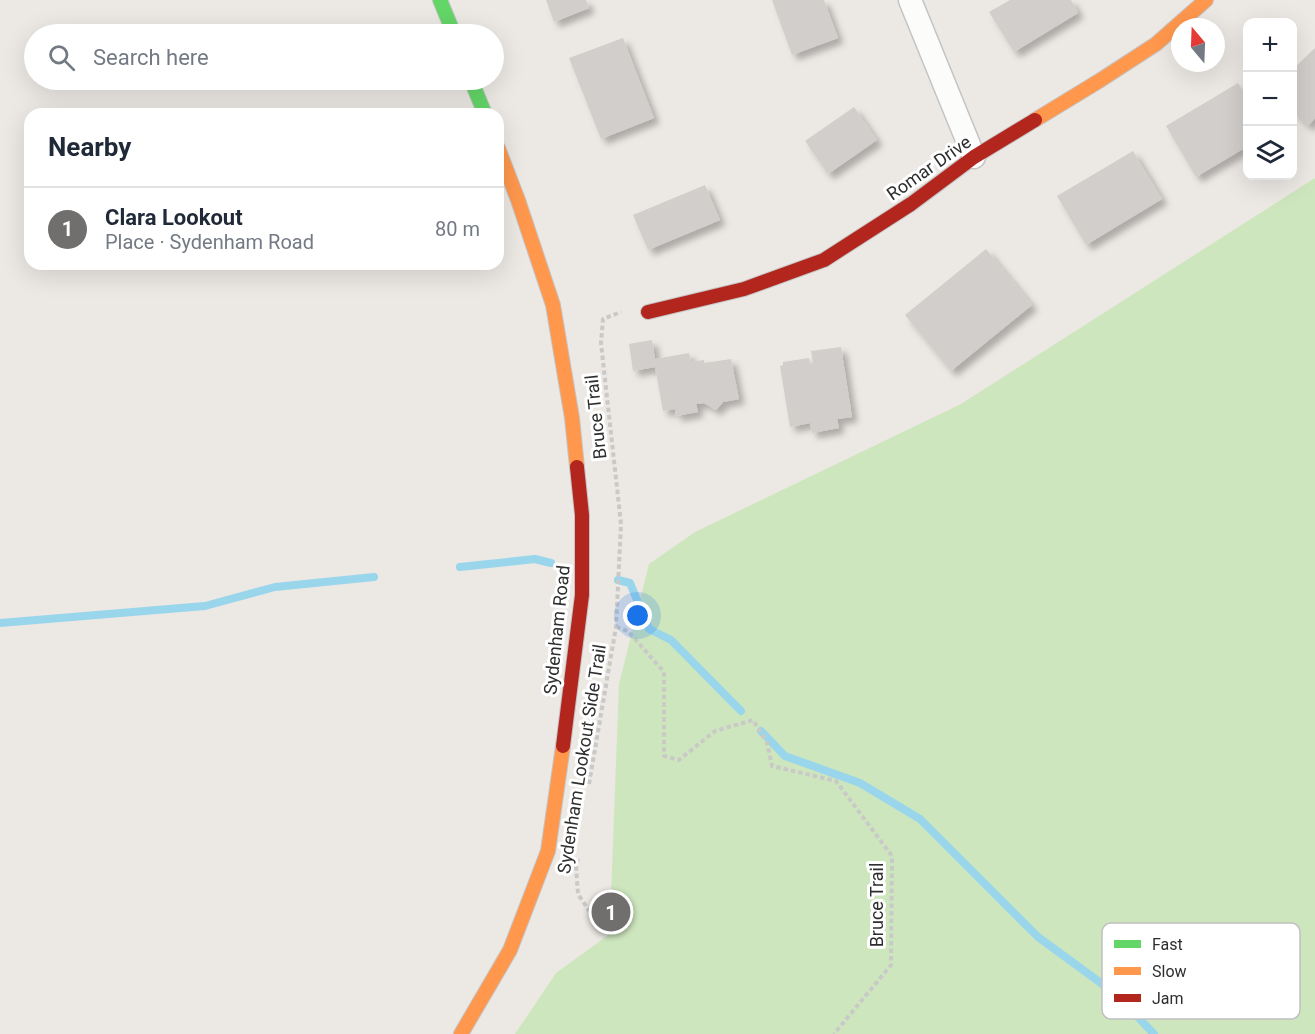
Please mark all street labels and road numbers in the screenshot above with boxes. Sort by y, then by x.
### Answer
street label: Romar Drive [883,131,975,204]
street label: Bruce Trail [581,374,610,460]
street label: Sydenham Road [539,564,574,696]
street label: Sydenham Lookout Side Trail [553,643,610,875]
street label: Bruce Trail [866,863,887,947]

